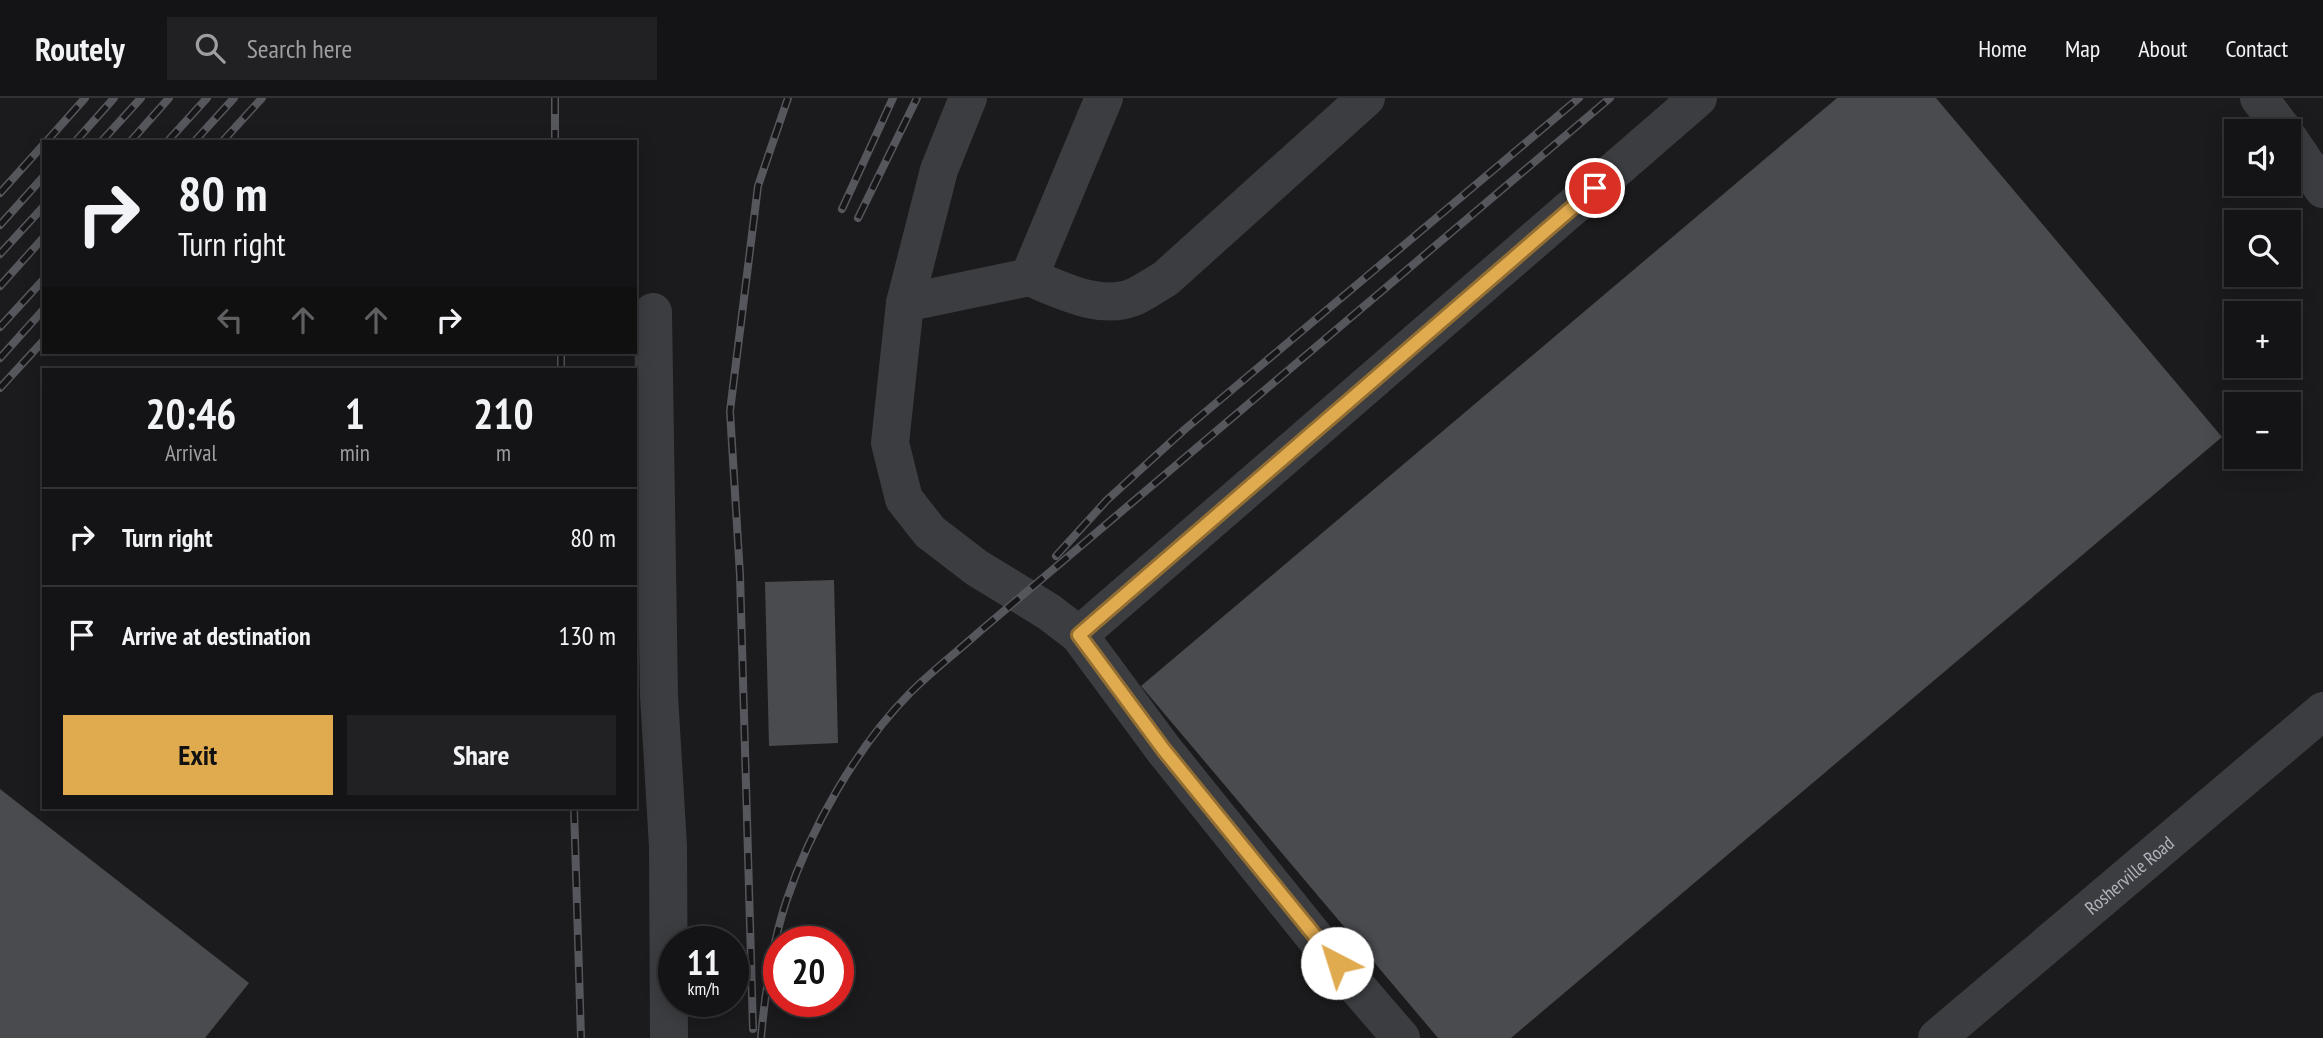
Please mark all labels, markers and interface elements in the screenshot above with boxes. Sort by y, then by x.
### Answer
search box [167,17,657,80]
text: Routely [35,27,125,70]
icon: search [191,29,229,67]
text: Search here [247,32,352,65]
text: Home [1978,33,2027,64]
text: Map [2065,33,2100,64]
text: About [2138,33,2187,64]
text: Contact [2225,33,2288,64]
map controls [2224,119,2301,469]
button: sound [2224,119,2301,196]
pin [1565,158,1625,218]
text: 80 m [178,161,267,225]
icon: right [63,168,154,259]
icon: arrive [1576,169,1614,207]
button: search [2224,210,2301,287]
text: Turn right [178,223,286,265]
icon: left [211,301,249,339]
icon: ahead [284,301,322,339]
icon: ahead [357,301,395,339]
icon: right [430,301,468,339]
button: + [2224,301,2301,378]
text: 20:46 [145,386,236,441]
text: 1 [345,386,365,441]
text: 210 [473,386,534,441]
button: − [2224,392,2301,469]
text: Arrival [165,438,217,467]
text: min [340,438,370,467]
text: m [496,438,511,467]
icon: right [63,518,101,556]
text: Turn right [122,521,213,554]
text: 80 m [570,521,616,554]
icon: arrive [63,616,101,654]
text: Arrive at destination [122,619,311,652]
text: 130 m [558,619,616,652]
button: Exit [63,715,333,795]
button: Share [347,715,616,795]
street label: Rosherville Road [2080,831,2179,920]
speed limit sign: 20 [763,926,854,1017]
position arrow [1300,926,1374,1000]
text: 11 [687,939,720,985]
text: km/h [688,977,719,1000]

